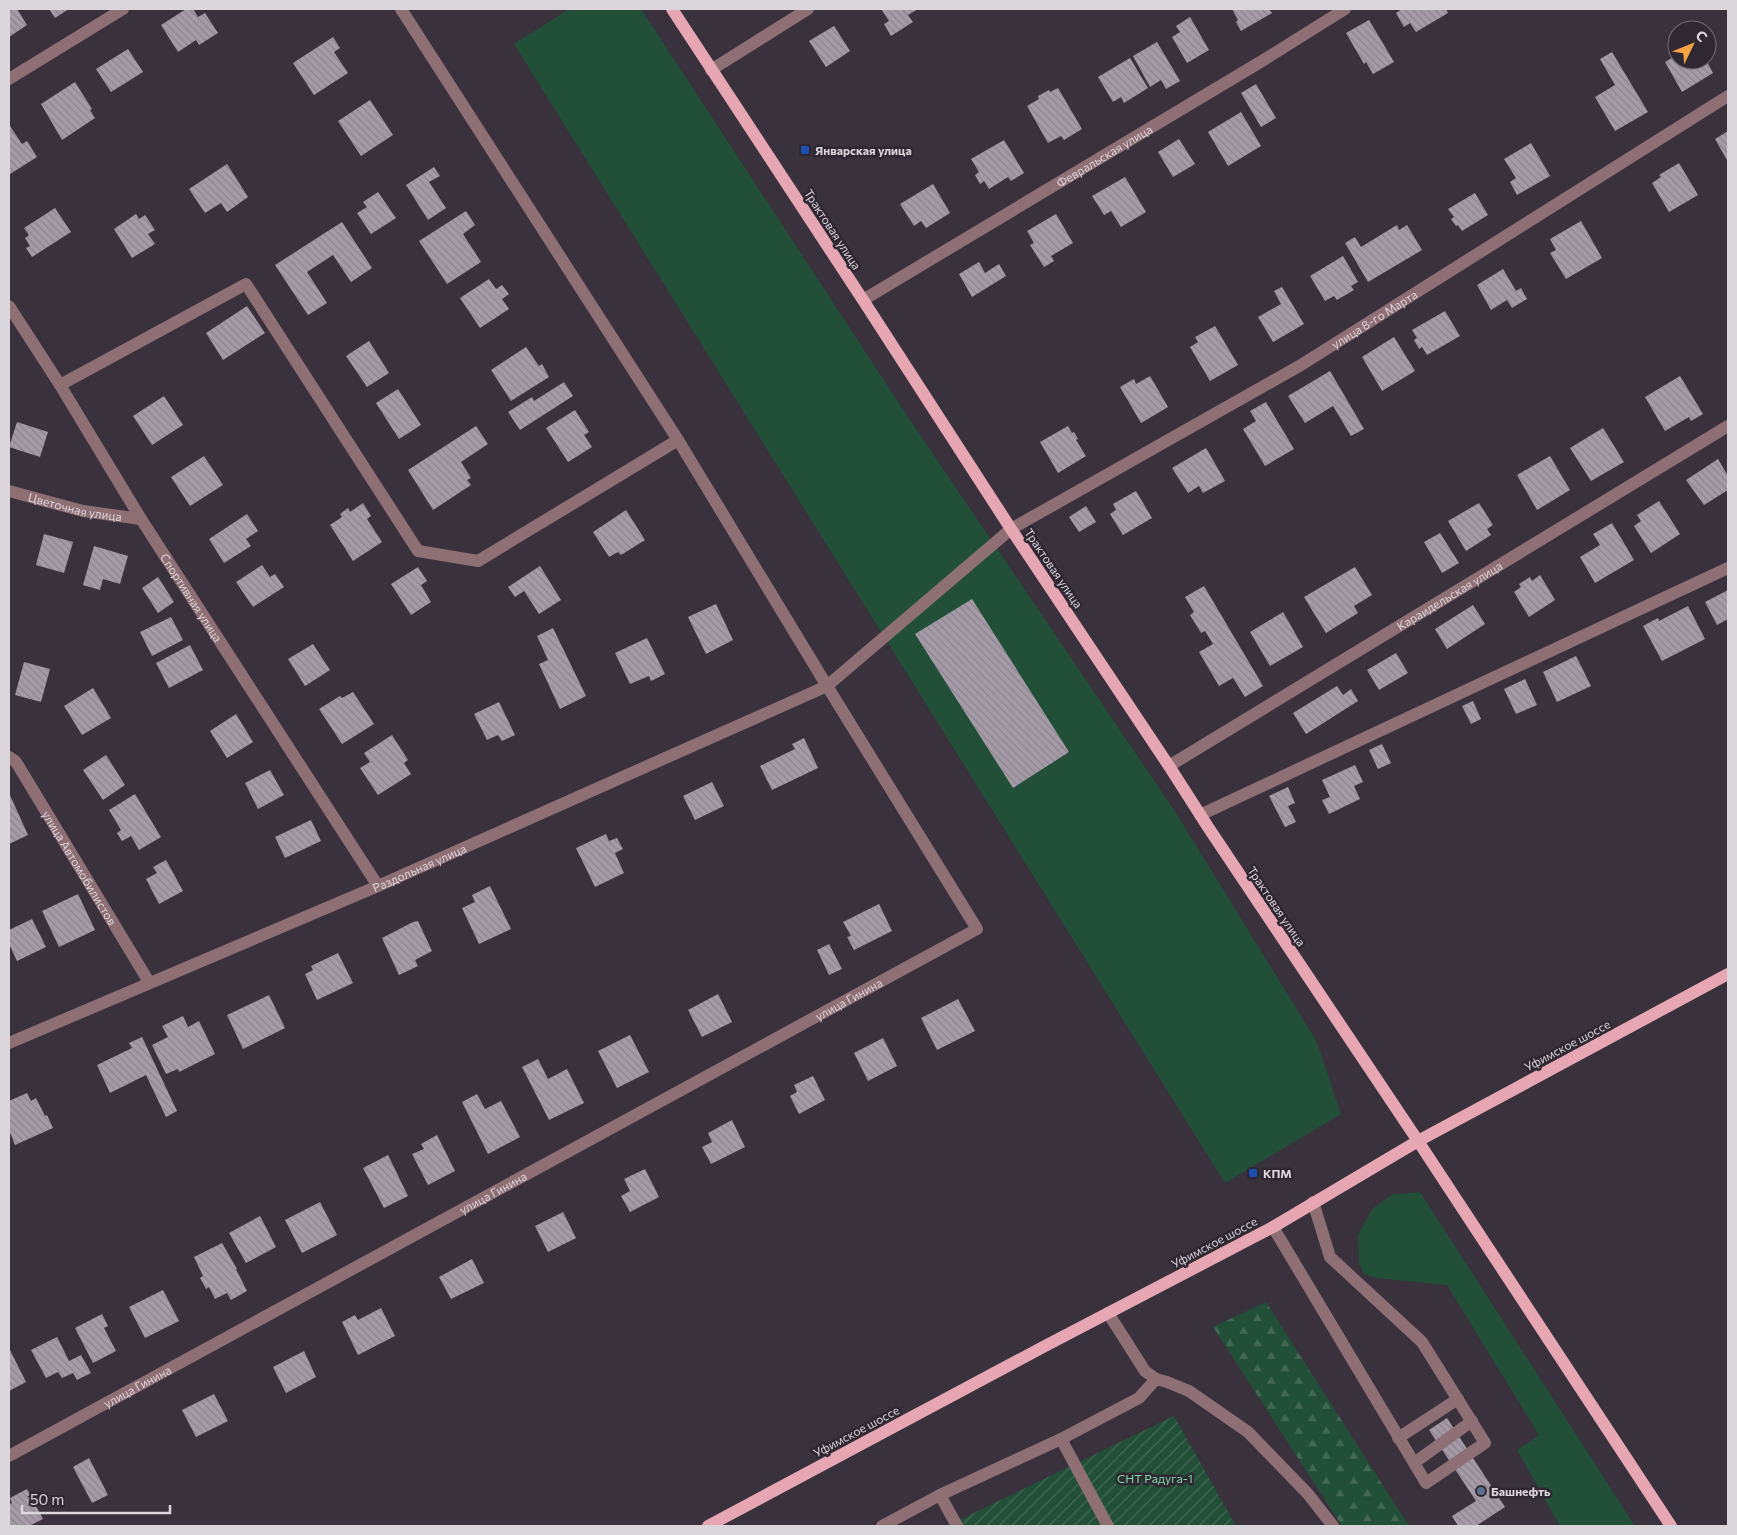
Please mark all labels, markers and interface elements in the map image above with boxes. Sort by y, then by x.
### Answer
north arrow [1667,20,1717,70]
text: С [1692,26,1711,45]
street label: Февральская улица [1054,121,1155,190]
place label: Январская улица [815,143,912,157]
marker: Январская улица [799,144,811,156]
street label: Трактовая улица [802,186,864,272]
street label: улица 8-го Марта [1329,287,1420,351]
street label: Цветочная улица [27,490,123,523]
street label: Трактовая улица [1022,525,1086,611]
street label: Спортивная улица [158,551,225,644]
street label: Караидельская улица [1394,558,1505,633]
street label: улица Автомобилистов [40,808,120,927]
street label: Раздольная улица [370,841,468,895]
street label: Трактовая улица [1245,863,1309,949]
street label: улица Гинина [812,975,885,1023]
street label: Уфимское шоссе [1522,1016,1612,1074]
place label: КПМ [1263,1166,1292,1180]
marker: КПМ [1247,1167,1259,1179]
street label: улица Гинина [457,1169,529,1217]
street label: Уфимское шоссе [1169,1213,1259,1271]
street label: улица Гинина [101,1362,173,1410]
street label: Уфимское шоссе [811,1402,901,1460]
park label: СНТ Радуга-1 [1117,1471,1193,1485]
scale bar [22,1482,170,1514]
place label: Башнефть [1491,1484,1551,1498]
marker: Башнефть [1475,1485,1487,1497]
text: 50 m [30,1490,64,1508]

